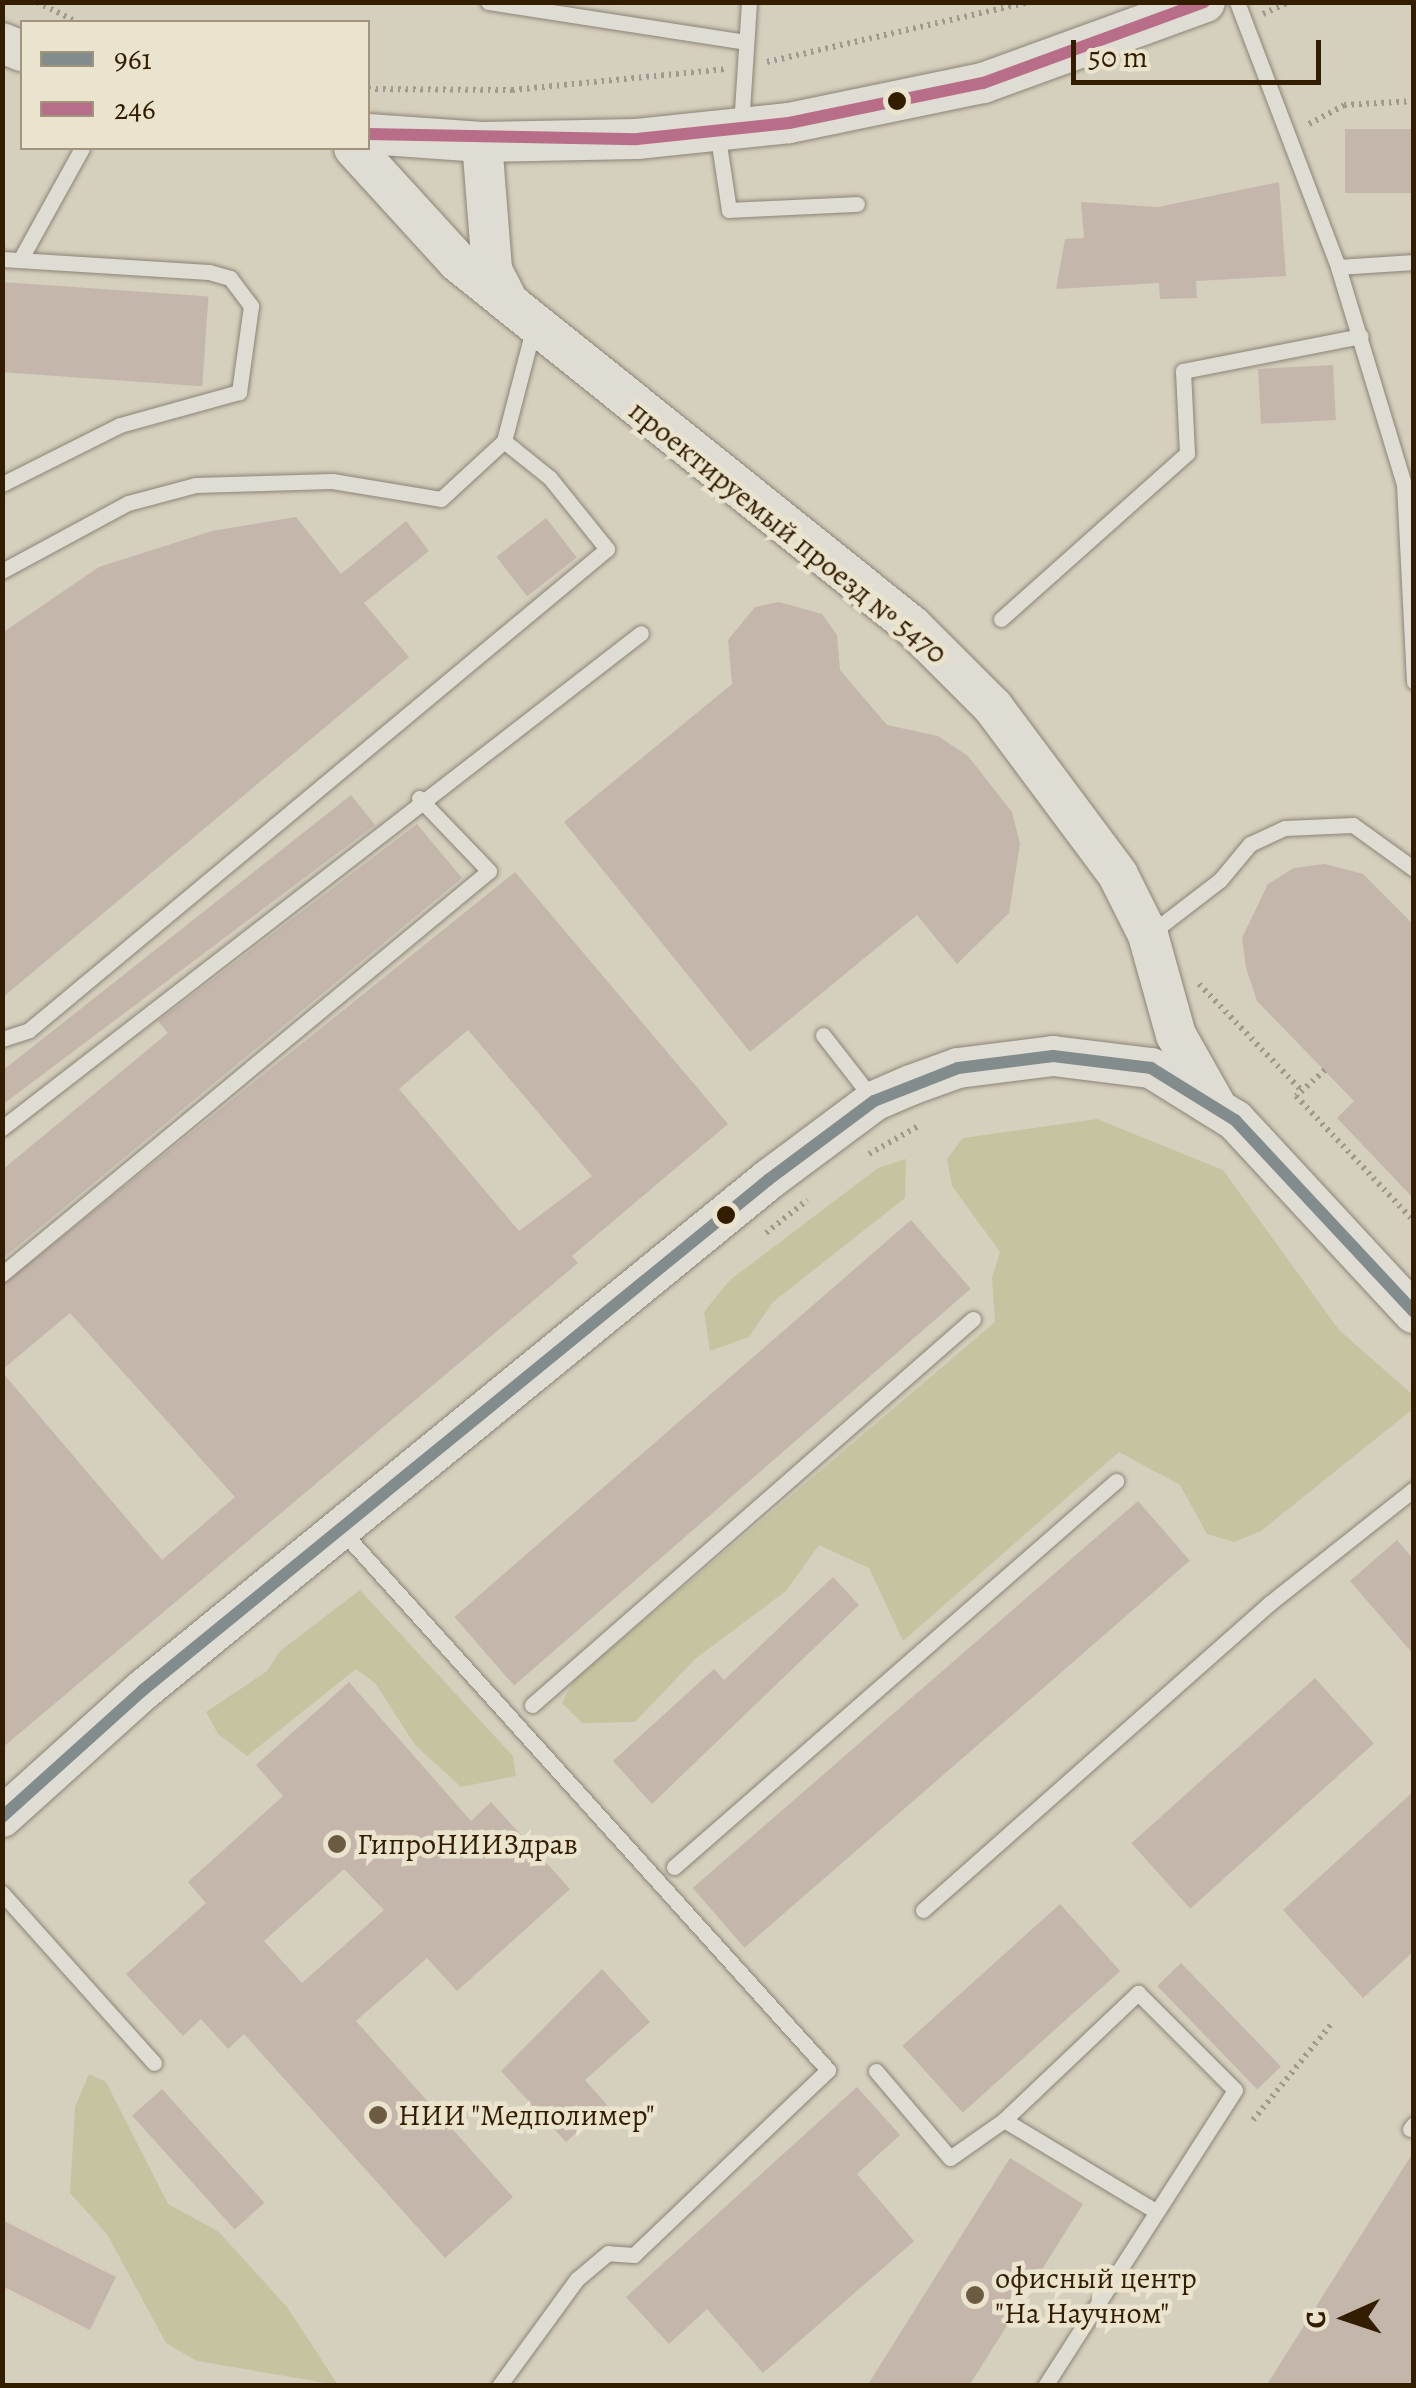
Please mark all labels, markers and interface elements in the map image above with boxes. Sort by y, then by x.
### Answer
legend [20,20,370,150]
scale bar [1076,20,1326,82]
text: 50 m [1088,37,1148,77]
text: 961 [114,39,152,79]
text: 246 [114,89,156,129]
unlabelled marker [887,91,907,111]
street label: проектируемый проезд № 5470 [622,393,954,671]
unlabelled marker [716,1205,736,1225]
place label: ГипроНИИЗдрав [357,1826,578,1862]
marker: ГипроНИИЗдрав [326,1833,348,1855]
place label: НИИ "Медполимер" [398,2097,655,2133]
marker: НИИ "Медполимер" [367,2104,389,2126]
place label: офисный центр "На Научном" [995,2260,1197,2330]
north arrow [1296,2268,1396,2368]
marker: офисный центр "На Научном" [964,2284,986,2306]
text: С [1297,2310,1335,2329]

